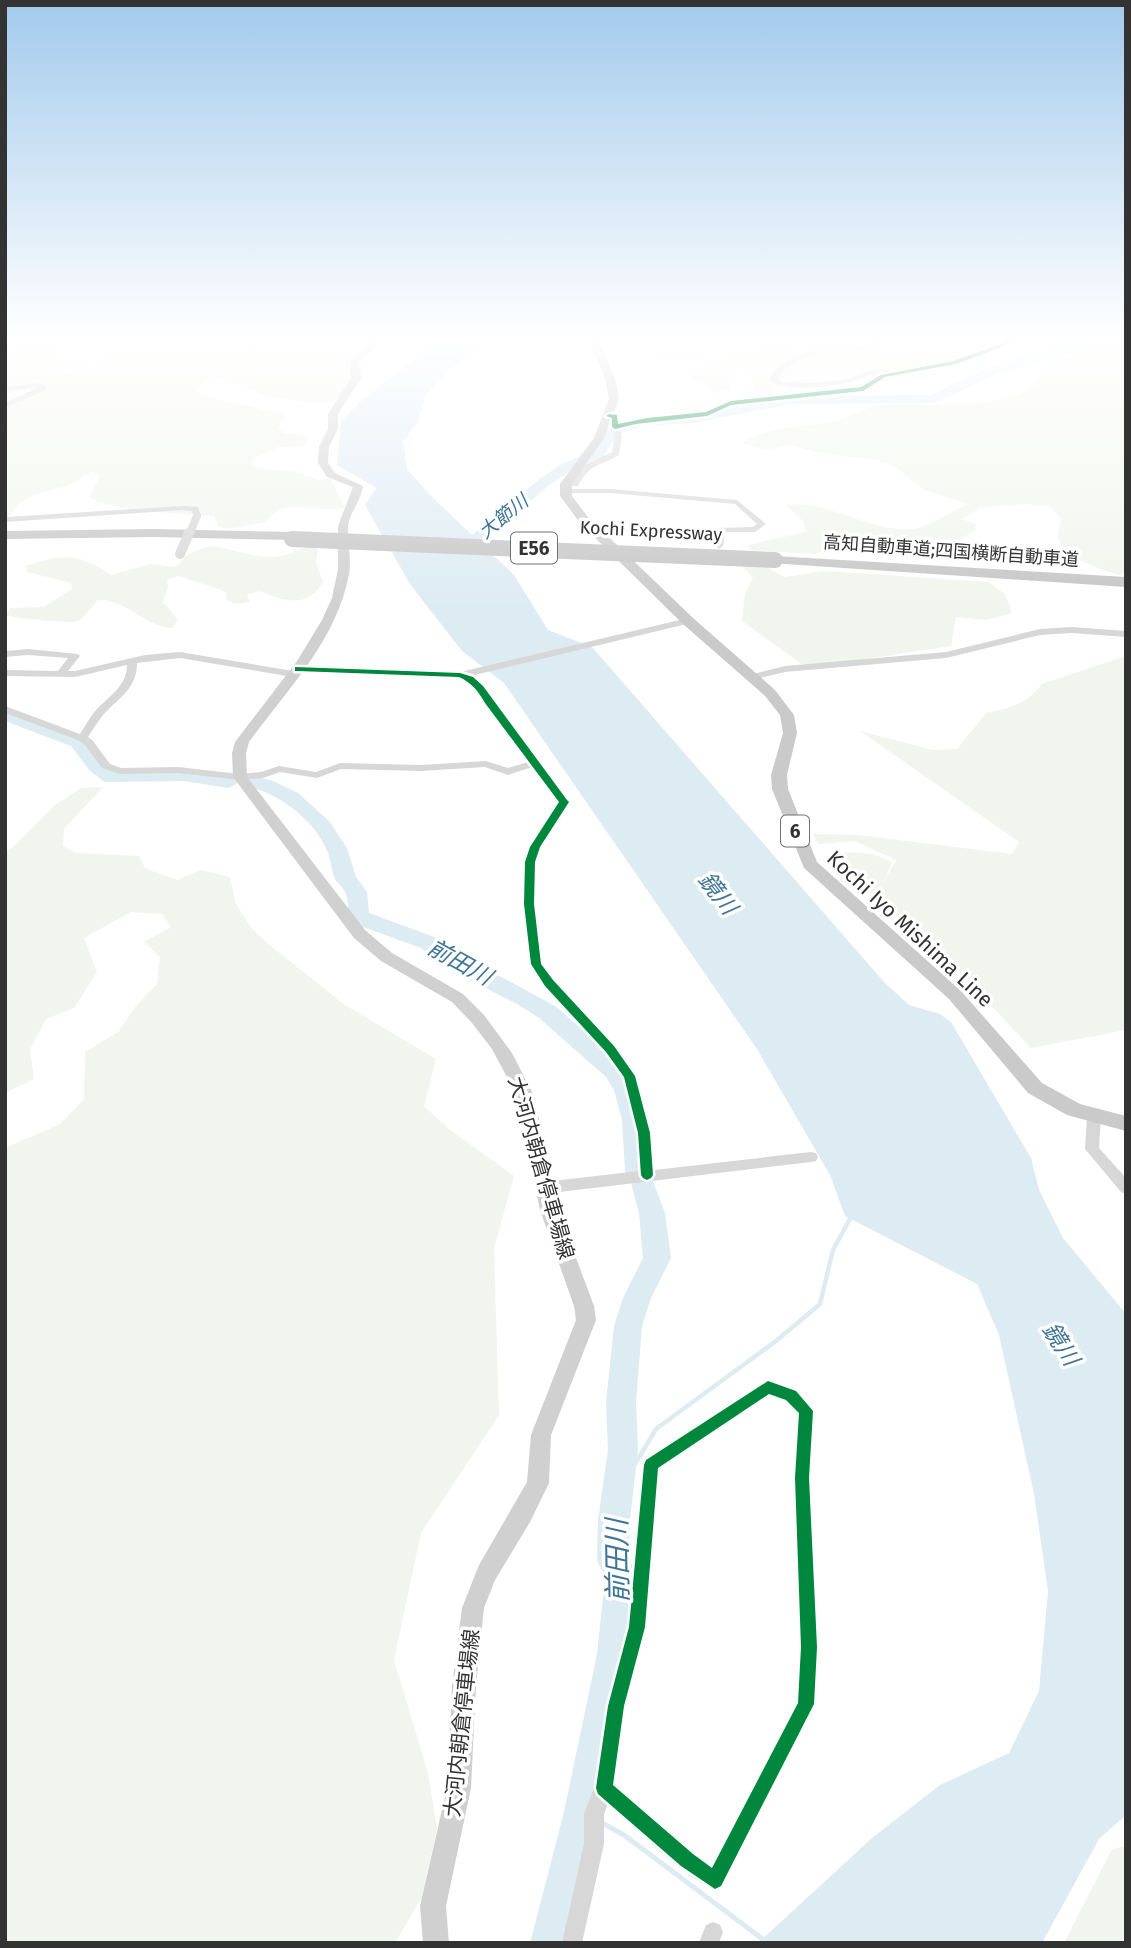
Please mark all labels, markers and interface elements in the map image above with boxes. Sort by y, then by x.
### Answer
water label: 大節川 [474,488,534,543]
street label: Kochi Expressway [579,516,723,546]
street label: 高知自動車道;四国横断自動車道 [822,531,1080,571]
road number: E56 [511,533,557,564]
road number: 6 [781,816,809,846]
street label: Kochi Iyo Mishima Line [821,845,999,1013]
water label: 鏡川 [693,866,745,922]
water label: 前田川 [423,933,500,992]
street label: 大河内朝倉停車場線 [502,1074,580,1262]
water label: 鏡川 [1037,1317,1087,1373]
water label: 前田川 [600,1516,635,1603]
street label: 大河内朝倉停車場線 [439,1628,485,1818]

